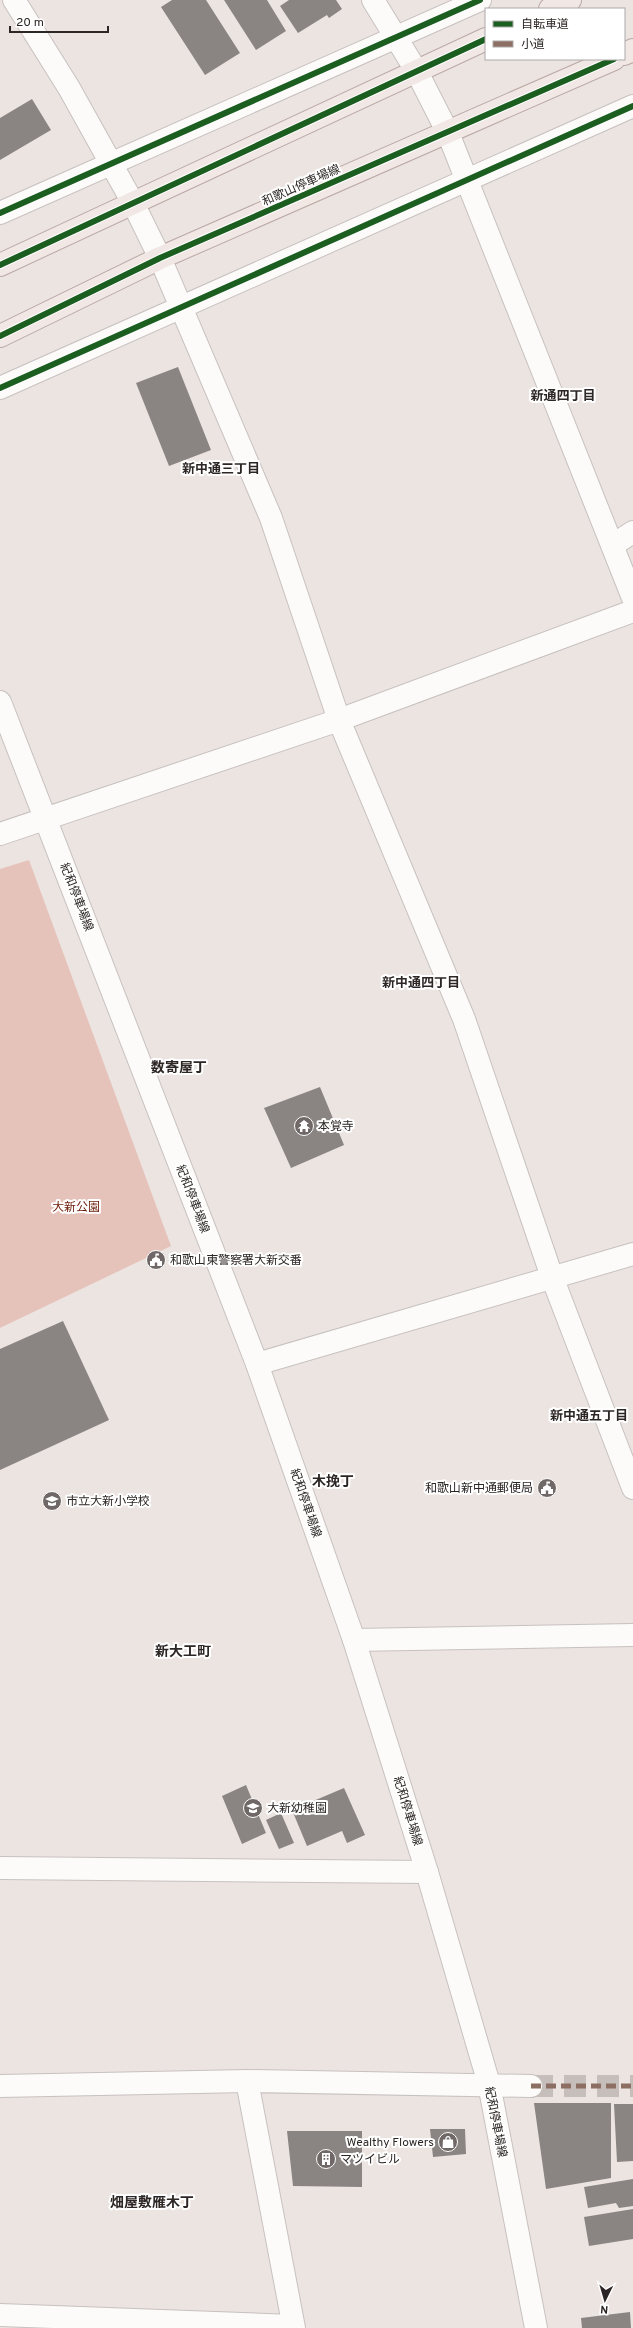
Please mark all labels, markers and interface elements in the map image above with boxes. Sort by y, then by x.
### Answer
scale bar [10,8,108,34]
legend [485,8,625,60]
text: 20 m [16,15,44,31]
text: 自転車道 [521,17,569,33]
text: 小道 [521,37,545,53]
street label: 和歌山停車場線 [260,162,343,210]
district label: 新通四丁目 [530,388,596,405]
district label: 新中通三丁目 [182,461,260,478]
street label: 紀和停車場線 [56,861,96,934]
district label: 新中通四丁目 [382,975,460,992]
district label: 数寄屋丁 [151,1060,207,1077]
temple icon: 本覚寺 [293,1115,315,1137]
place label: 本覚寺 [318,1119,354,1135]
street label: 紀和停車場線 [172,1163,212,1236]
park label: 大新公園 [52,1200,100,1216]
public building icon: 和歌山東警察署大新交番 [145,1249,167,1271]
place label: 和歌山東警察署大新交番 [170,1253,302,1269]
district label: 新中通五丁目 [550,1408,628,1425]
street label: 紀和停車場線 [286,1467,324,1540]
district label: 木挽丁 [312,1473,354,1491]
public building icon: 和歌山新中通郵便局 [536,1477,558,1499]
place label: 和歌山新中通郵便局 [425,1481,533,1497]
school or university icon: 市立大新小学校 [41,1490,63,1512]
place label: 市立大新小学校 [66,1494,150,1510]
district label: 新大工町 [155,1644,211,1661]
street label: 紀和停車場線 [389,1775,425,1848]
school or university icon: 大新幼稚園 [242,1797,264,1819]
place label: 大新幼稚園 [267,1801,327,1817]
street label: 紀和停車場線 [480,2085,510,2159]
shop icon: Wealthy Flowers [437,2131,459,2153]
place label: Wealthy Flowers [346,2135,434,2151]
building icon: マツイビル [315,2148,337,2170]
place label: マツイビル [340,2152,400,2168]
district label: 畑屋敷雁木丁 [110,2194,194,2212]
north arrow [585,2280,625,2320]
text: N [600,2302,609,2316]

